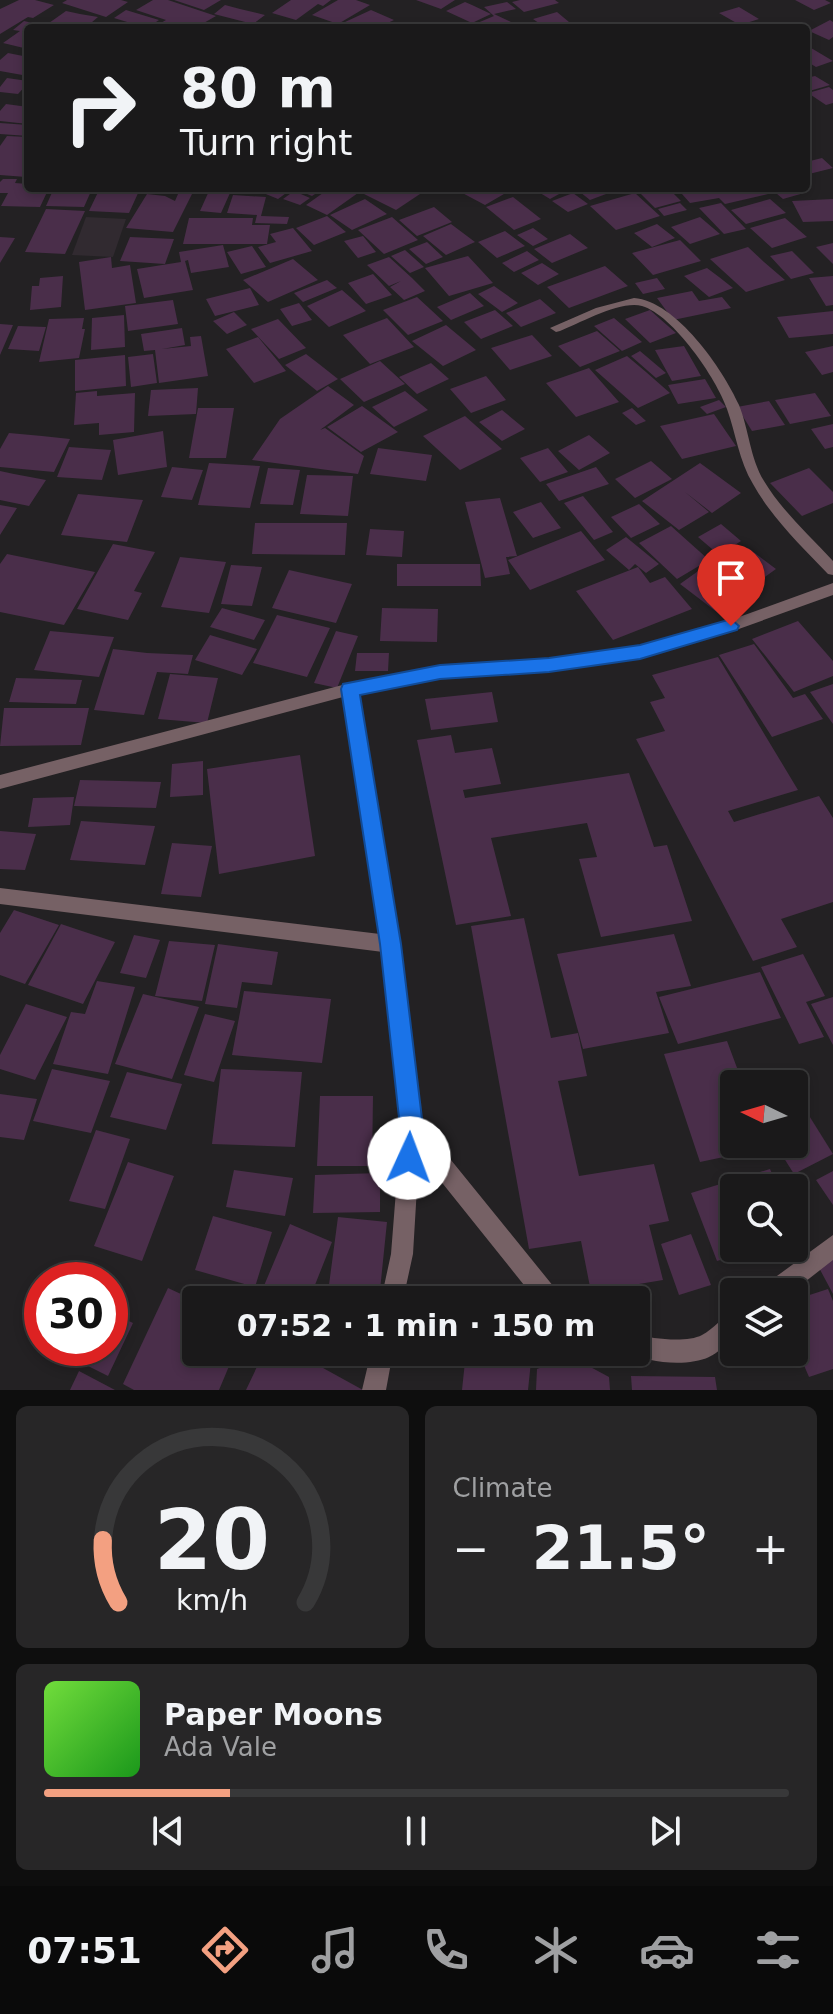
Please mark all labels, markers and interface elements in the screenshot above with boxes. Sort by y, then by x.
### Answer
text: 80 m [180,55,336,120]
icon: right [48,56,152,160]
text: Turn right [180,122,352,163]
pin [697,544,765,626]
icon: arrive [709,556,753,600]
north arrow [720,1070,808,1158]
map controls [720,1070,808,1366]
position arrow [367,1116,451,1200]
button: search [720,1174,808,1262]
speed limit sign: 30 [24,1262,128,1366]
button: layers [720,1278,808,1366]
text: 07:52 · 1 min · 150 m [237,1308,595,1343]
text: Climate [453,1473,553,1503]
text: 20 [154,1492,270,1589]
text: 21.5° [532,1513,710,1583]
text: − [453,1523,489,1574]
text: + [752,1523,789,1574]
text: km/h [176,1583,248,1617]
text: Paper Moons [164,1697,383,1732]
text: Ada Vale [164,1732,277,1762]
icon: previous [146,1809,190,1853]
icon: pause [394,1809,438,1853]
icon: next [643,1809,687,1853]
icon: directions [197,1922,253,1978]
icon: music [307,1922,363,1978]
icon: phone [418,1922,474,1978]
icon: climate [528,1922,584,1978]
icon: car [639,1922,695,1978]
icon: filters [750,1922,806,1978]
text: 07:51 [27,1930,142,1971]

